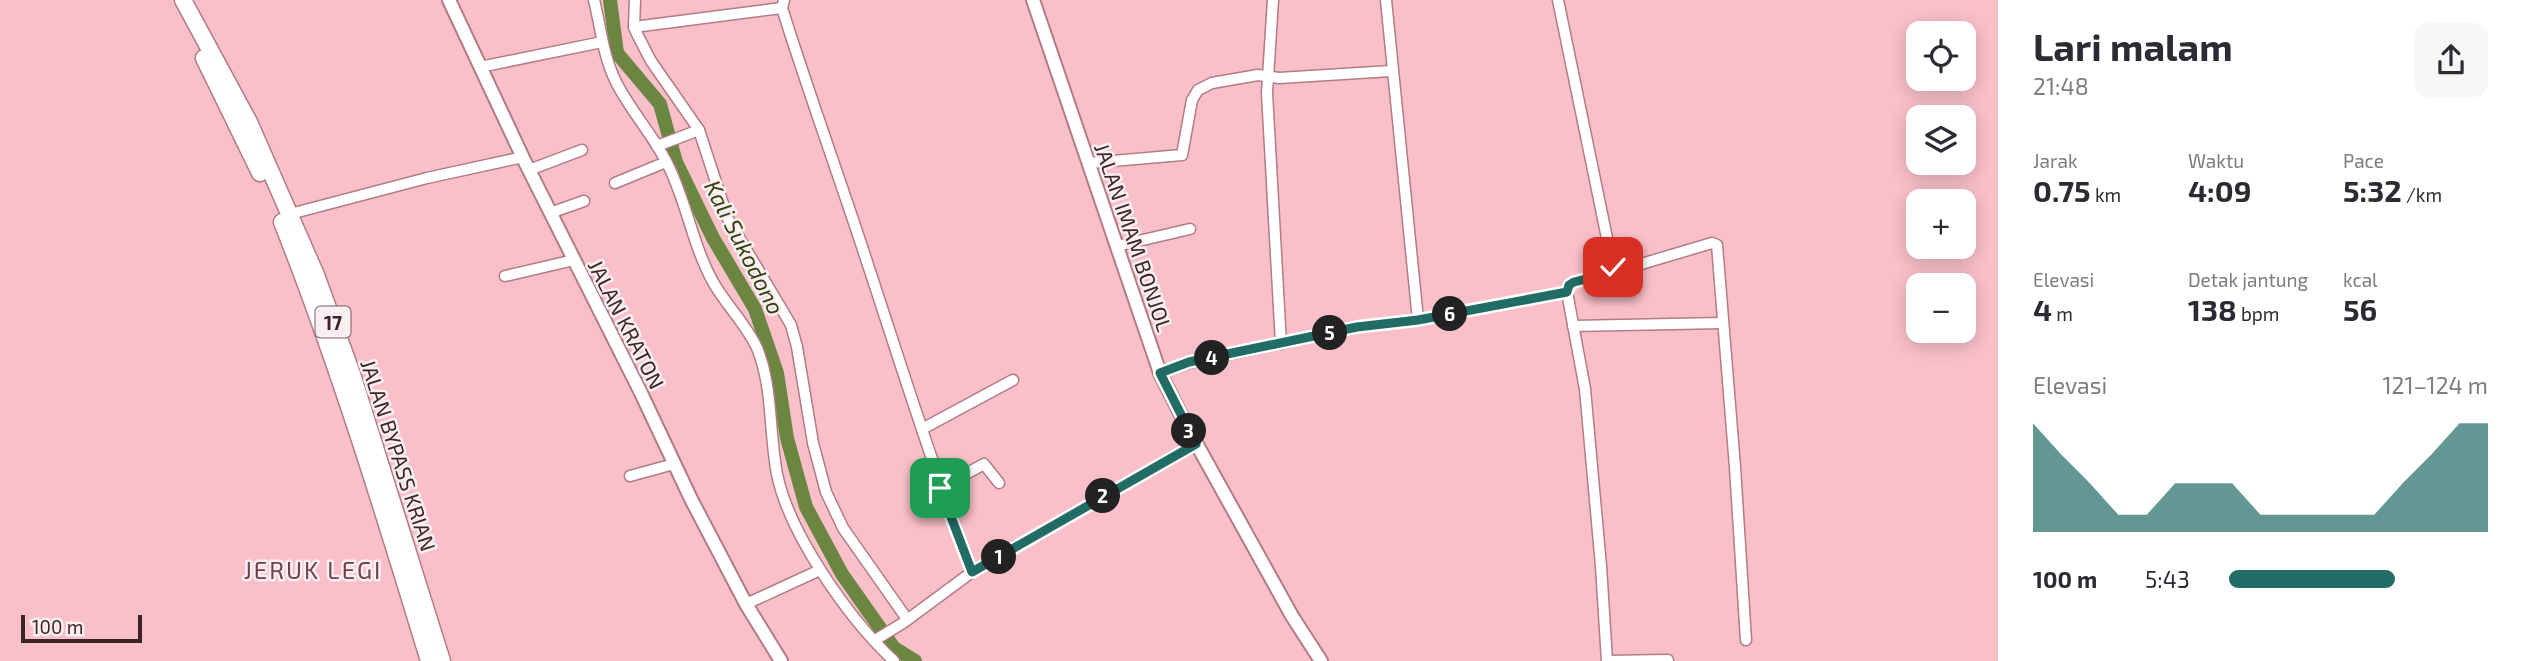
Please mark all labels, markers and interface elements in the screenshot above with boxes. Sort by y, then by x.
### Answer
map controls [1906,21,1976,343]
button: locate [1906,21,1976,91]
text: Lari malam [2033,23,2233,69]
button: share [2414,23,2488,97]
text: 21:48 [2033,72,2089,100]
button: layers [1906,105,1976,175]
street label: JALAN IMAM BONJOL [1090,140,1178,335]
text: Jarak [2033,149,2078,172]
text: Waktu [2188,149,2244,172]
text: Pace [2343,149,2384,172]
text: 0.75 [2033,172,2091,208]
text: 4:09 [2188,172,2251,208]
text: 5:32 [2343,172,2402,208]
water label: Kali Sukodono [699,175,791,319]
text: km [2091,183,2121,206]
text: /km [2402,183,2442,206]
button: + [1906,189,1976,259]
pin [1583,237,1643,297]
icon: check [1594,248,1632,286]
street label: JALAN KRATON [584,255,670,393]
text: Elevasi [2033,268,2094,291]
text: Detak jantung [2188,268,2308,291]
text: kcal [2343,268,2378,291]
button: − [1906,273,1976,343]
text: 4 [2033,291,2052,327]
text: 138 [2188,291,2237,327]
text: 56 [2343,291,2377,327]
pin: 6 [1432,296,1468,332]
text: 6 [1444,302,1455,325]
text: m [2052,302,2073,325]
text: bpm [2237,302,2279,325]
road number: 17 [316,306,350,338]
pin: 5 [1312,316,1348,350]
text: 5 [1324,321,1335,344]
pin: 4 [1194,340,1230,376]
text: 4 [1205,346,1218,369]
street label: JALAN BYPASS KRIAN [356,356,442,554]
text: Elevasi [2033,371,2107,399]
text: 121–124 m [2382,371,2488,399]
pin: 3 [1172,414,1206,448]
text: 3 [1183,419,1194,442]
pin [910,458,970,518]
icon: arrive [921,469,959,507]
pin: 2 [1086,478,1120,514]
text: 2 [1097,484,1108,507]
pin: 1 [982,540,1016,574]
text: 1 [994,545,1003,568]
district label: JERUK LEGI [244,555,382,584]
text: 100 m [2033,565,2097,593]
text: 5:43 [2145,565,2190,593]
scale bar [21,612,142,644]
text: 100 m [32,615,83,638]

